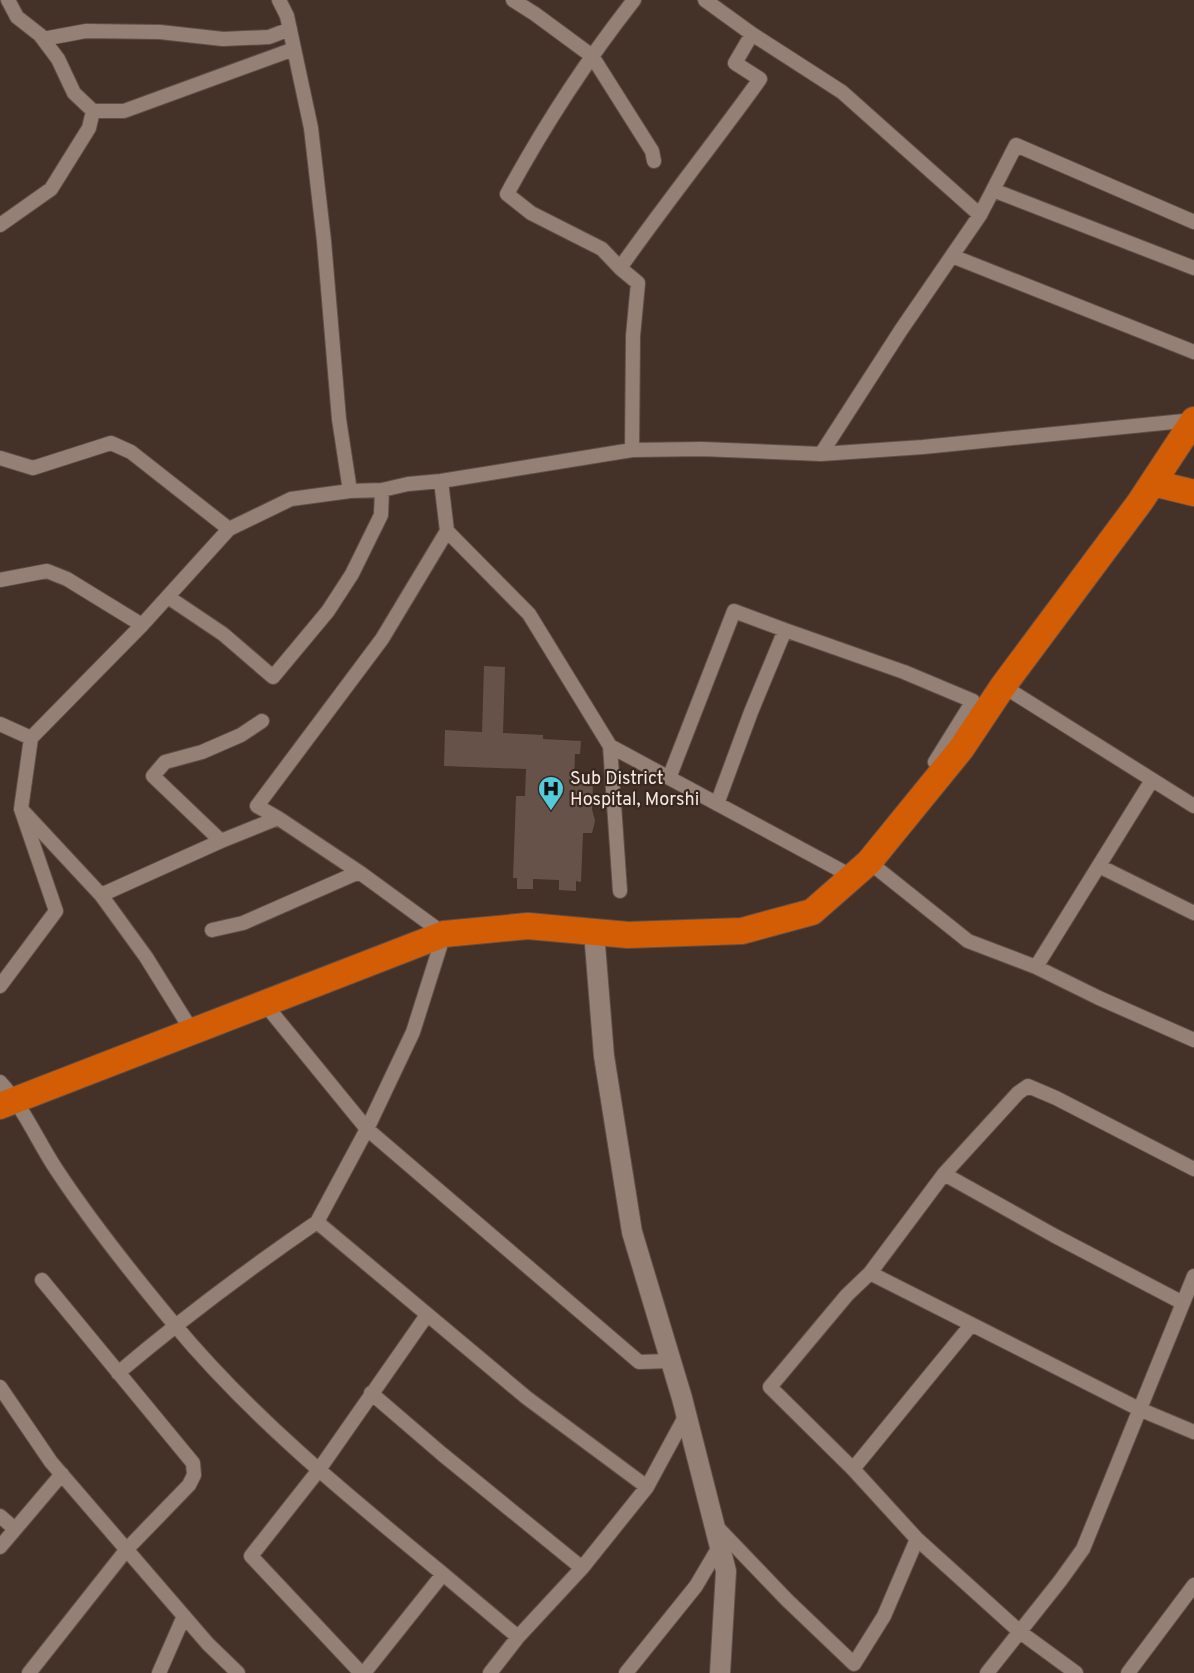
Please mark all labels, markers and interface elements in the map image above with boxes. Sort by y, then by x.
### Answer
place label: Sub District Hospital, Morshi [570,768,699,812]
hospital icon: Sub District Hospital, Morshi [536,774,566,812]

